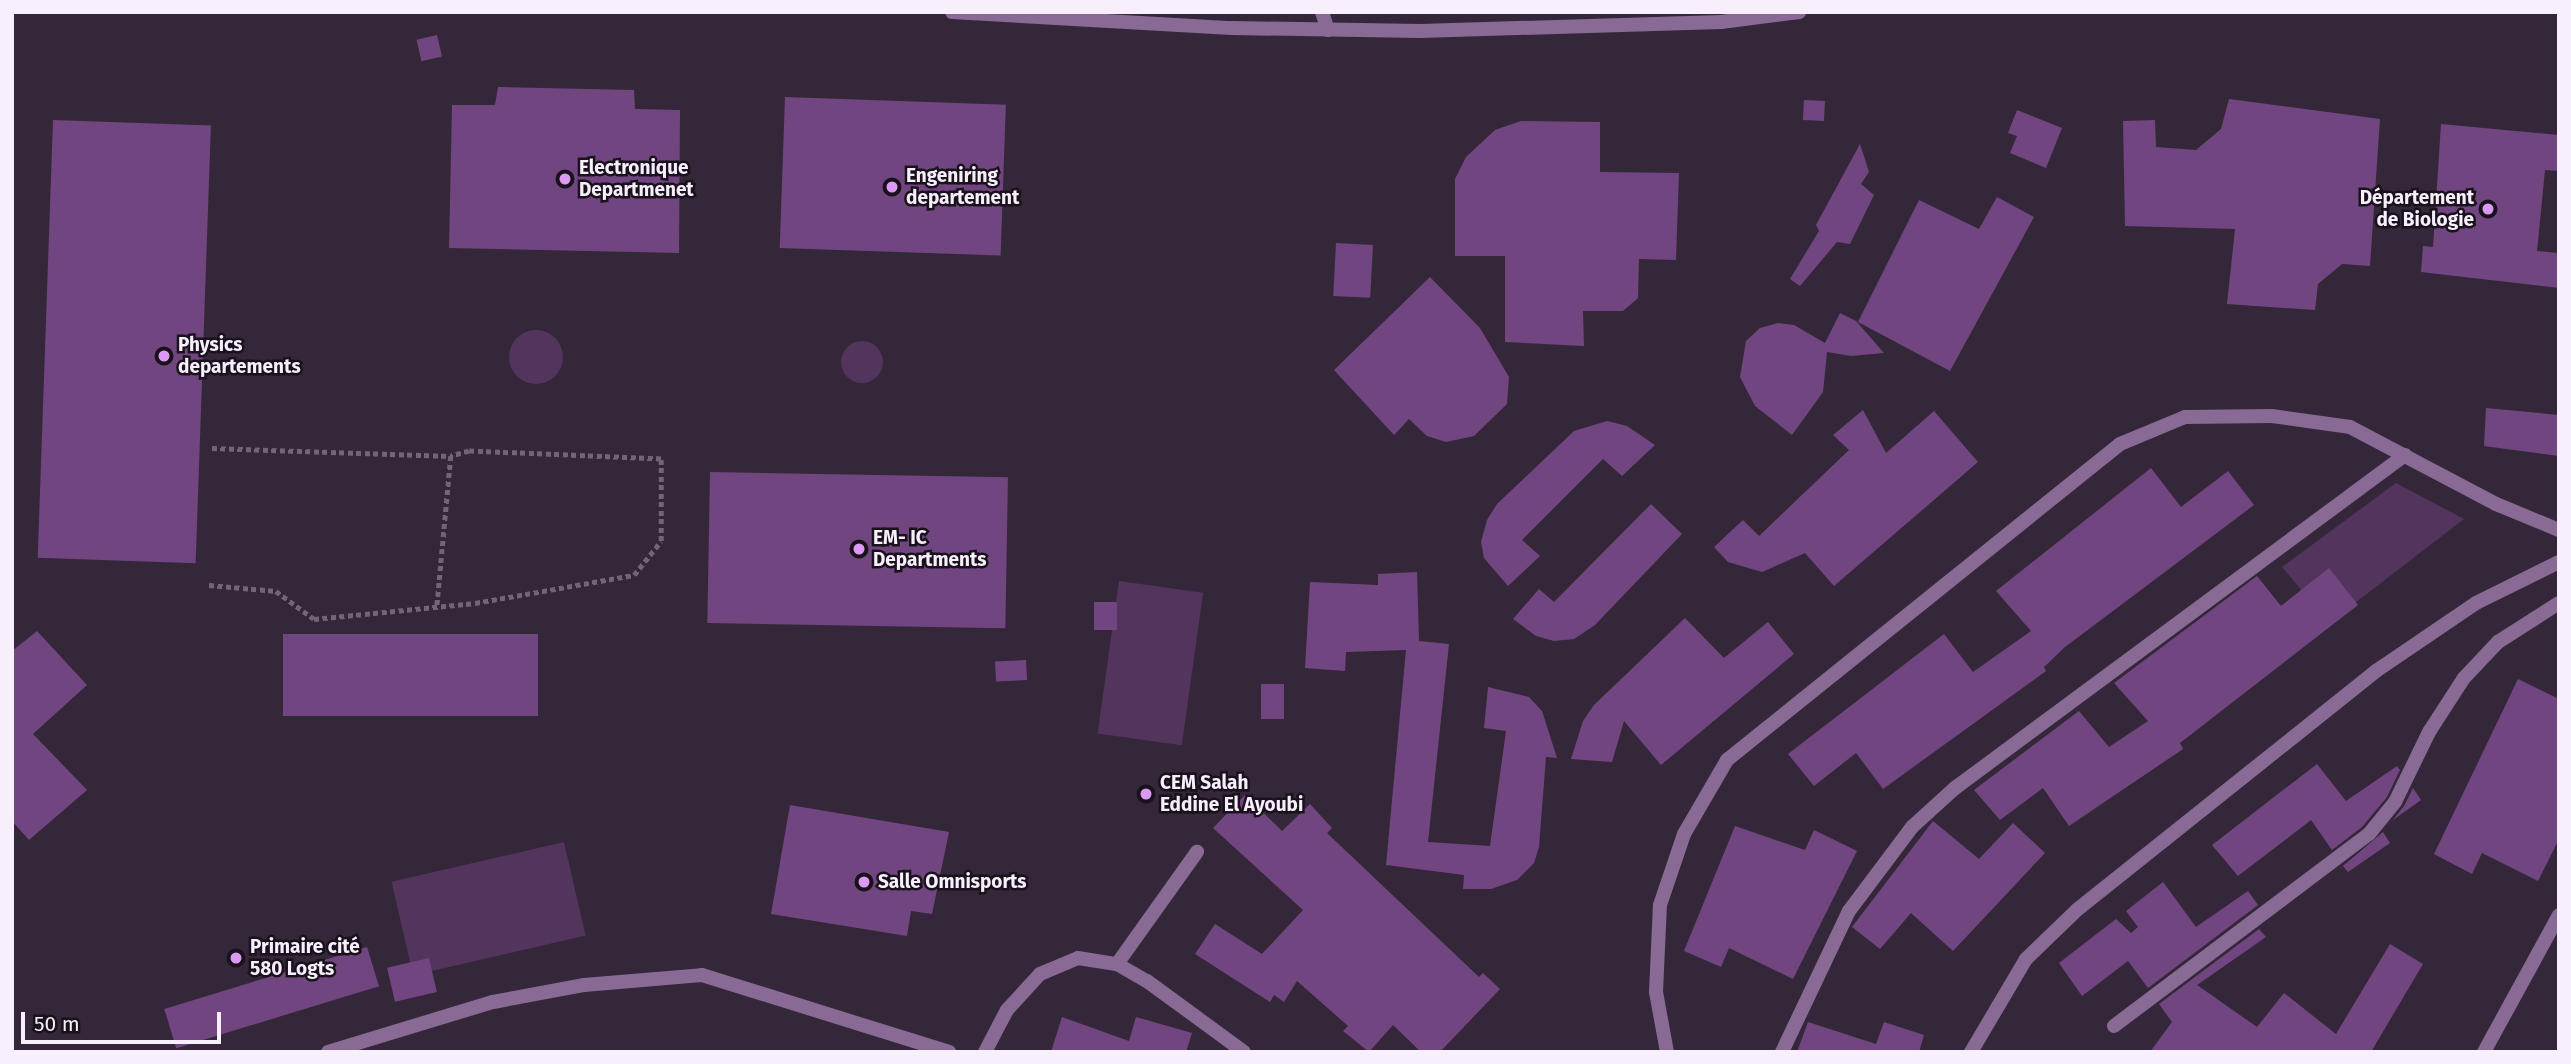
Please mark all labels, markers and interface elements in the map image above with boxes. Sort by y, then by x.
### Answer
place label: Electronique Departmenet [579,157,694,201]
place label: Engeniring departement [906,165,1019,209]
marker: Electronique Departmenet [557,171,573,187]
marker: Engeniring departement [884,179,900,195]
place label: Département de Biologie [2360,187,2474,231]
marker: Département de Biologie [2480,201,2496,217]
place label: Physics departements [178,334,301,378]
marker: Physics departements [156,348,172,364]
place label: EM- IC Departments [873,527,986,571]
marker: EM- IC Departments [851,541,867,557]
place label: CEM Salah Eddine El Ayoubi [1160,772,1303,816]
marker: CEM Salah Eddine El Ayoubi [1138,786,1154,802]
place label: Salle Omnisports [878,871,1027,893]
marker: Salle Omnisports [856,874,872,890]
place label: Primaire cité 580 Logts [250,936,360,980]
marker: Primaire cité 580 Logts [228,950,244,966]
scale bar [24,998,224,1042]
text: 50 m [34,1011,80,1037]

